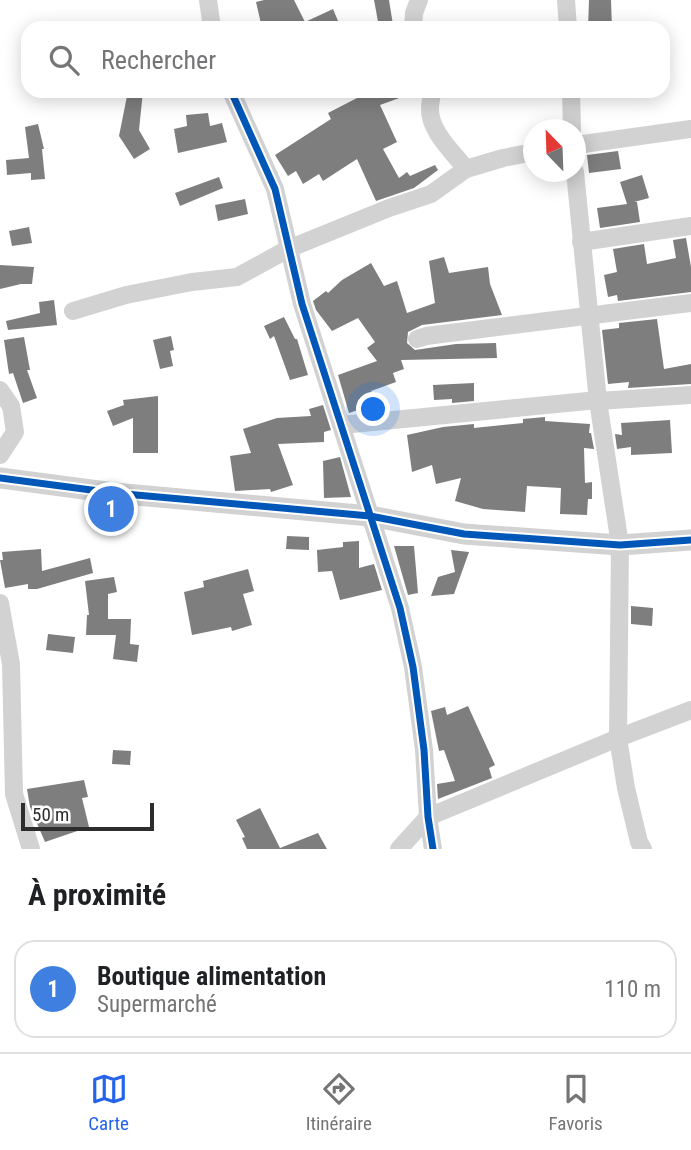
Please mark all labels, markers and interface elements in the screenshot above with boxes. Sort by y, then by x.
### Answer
search box [21,21,670,98]
icon: search [45,41,83,79]
text: Rechercher [101,45,216,75]
north arrow [523,119,586,182]
your location [356,392,390,426]
pin: 1 [88,483,134,535]
scale bar [21,800,154,832]
text: 50 m [32,803,69,826]
text: À proximité [28,877,166,912]
text: Boutique alimentation [97,961,326,991]
text: 1 [47,976,59,1003]
text: 110 m [604,976,661,1003]
text: Supermarché [97,991,217,1018]
tab: Carte [88,1070,129,1135]
tab: Itinéraire [306,1070,372,1135]
tab: Favoris [549,1070,603,1135]

